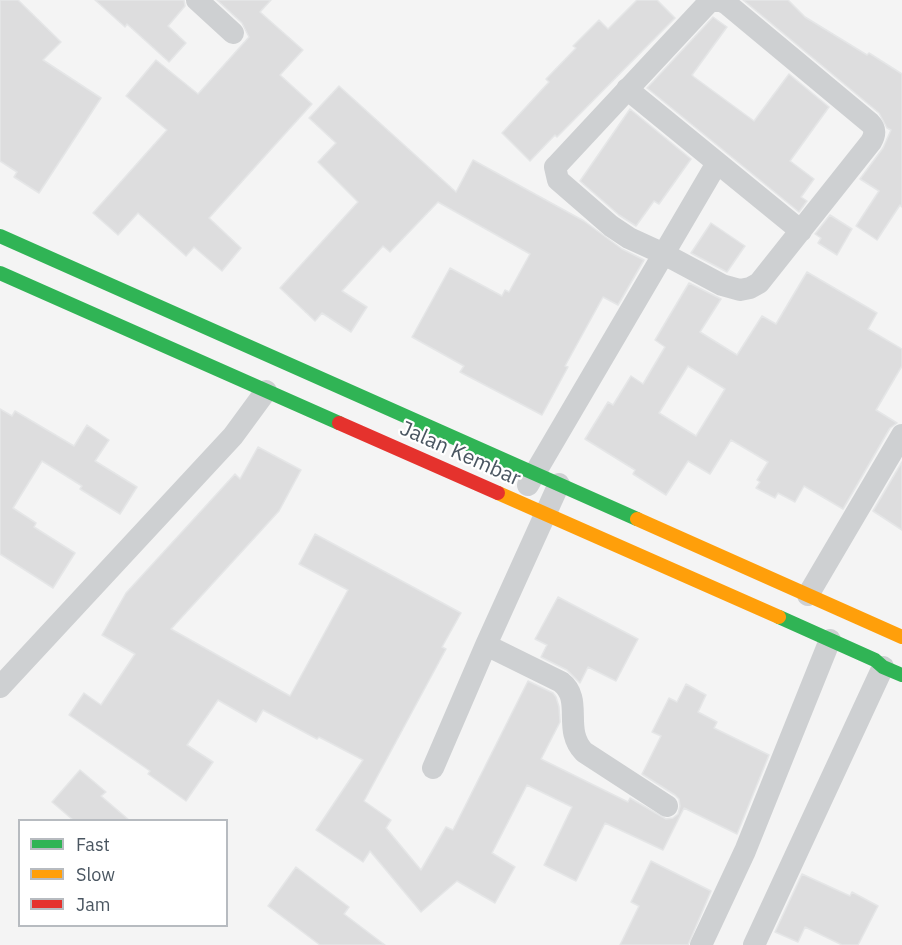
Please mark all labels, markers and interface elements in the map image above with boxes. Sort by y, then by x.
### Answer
street label: Jalan Kembar [396,416,524,492]
legend [18,819,228,927]
text: Fast [76,833,110,856]
text: Slow [76,863,115,886]
text: Jam [76,893,111,916]

